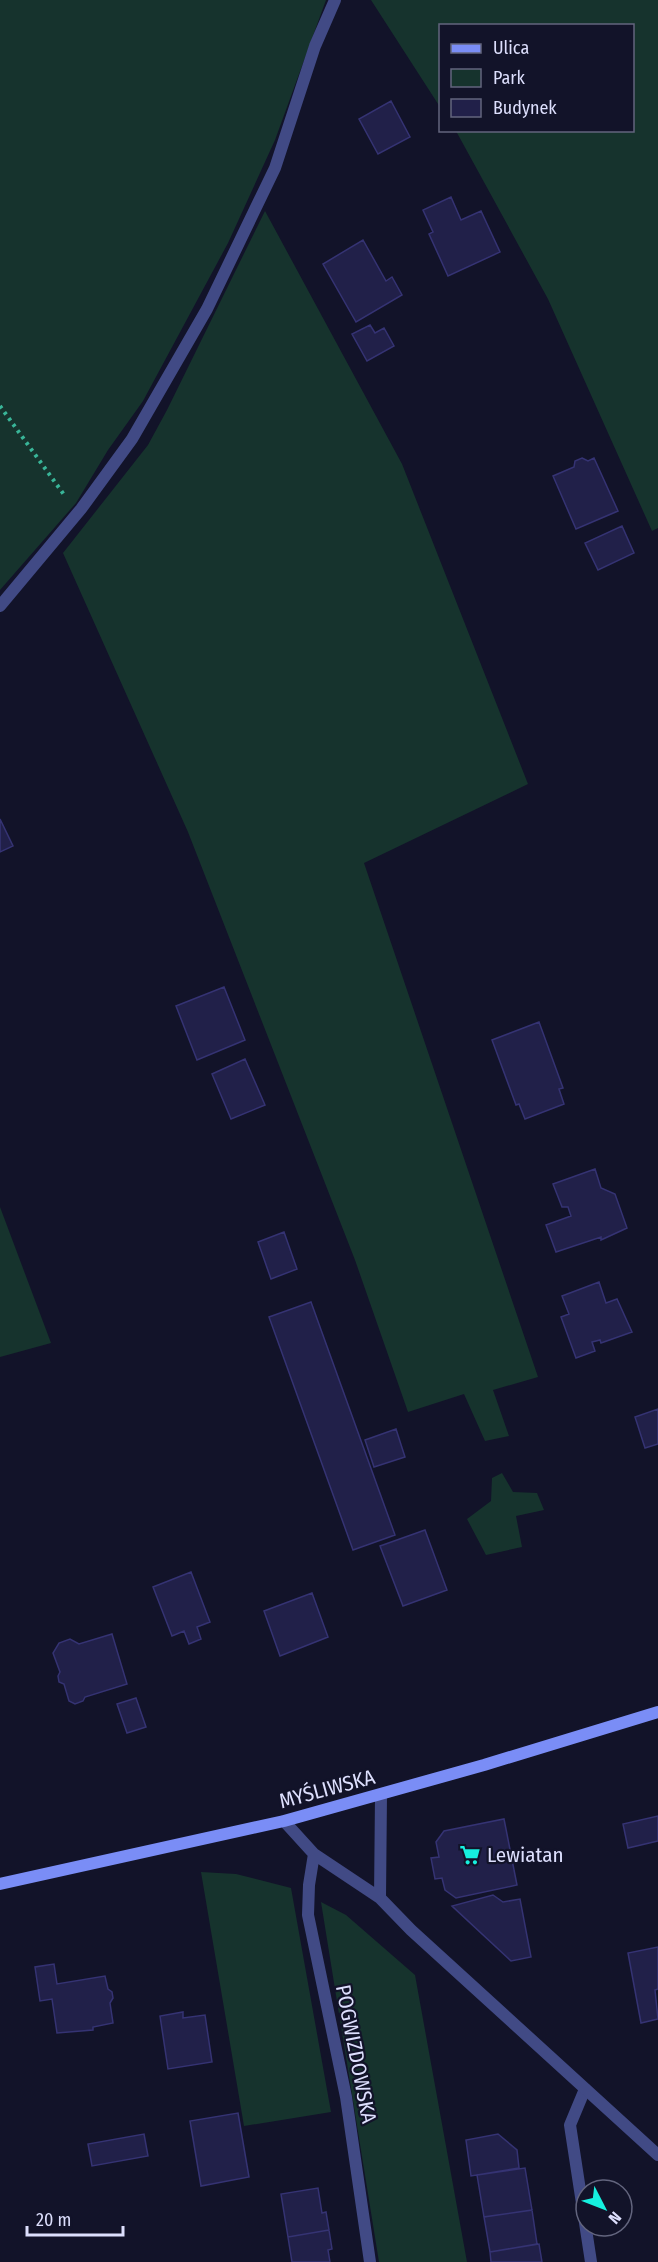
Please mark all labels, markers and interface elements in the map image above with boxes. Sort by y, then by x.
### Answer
legend [439,24,634,132]
text: Ulica [493,37,529,59]
text: Park [493,67,526,89]
text: Budynek [493,97,557,119]
street label: MYŚLIWSKA [276,1764,378,1814]
place label: Lewiatan [487,1842,564,1868]
supermarket icon: Lewiatan [458,1843,482,1867]
street label: POGWIZDOWSKA [330,1982,382,2126]
north arrow [574,2178,634,2238]
scale bar [27,2199,123,2237]
text: N [605,2208,625,2228]
text: 20 m [36,2209,71,2231]

